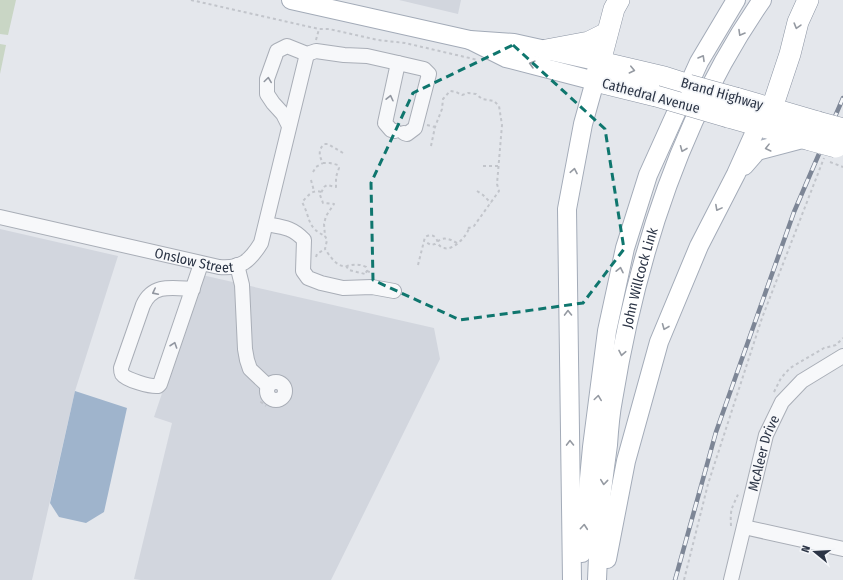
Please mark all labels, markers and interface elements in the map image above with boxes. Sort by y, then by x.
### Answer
one-way arrow [793,23,802,30]
one-way arrow [738,29,745,36]
one-way arrow [697,55,705,62]
one-way arrow [528,61,535,69]
one-way arrow [629,65,635,73]
street label: Brand Highway [679,74,766,114]
street label: Cathedral Avenue [600,75,702,117]
one-way arrow [263,77,272,83]
one-way arrow [386,94,394,101]
one-way arrow [765,143,772,152]
one-way arrow [679,145,687,152]
one-way arrow [570,168,578,174]
one-way arrow [716,204,723,211]
street label: John Willcock Link [618,225,661,330]
street label: Onslow Street [153,244,235,276]
one-way arrow [616,267,624,273]
one-way arrow [152,287,159,295]
one-way arrow [564,310,572,316]
one-way arrow [662,323,670,330]
one-way arrow [169,341,177,348]
one-way arrow [618,350,626,356]
one-way arrow [593,395,602,401]
street label: McAleer Drive [744,412,783,493]
one-way arrow [566,440,574,446]
one-way arrow [599,479,608,485]
one-way arrow [580,524,589,530]
north arrow [795,532,835,572]
text: N [799,544,813,554]

